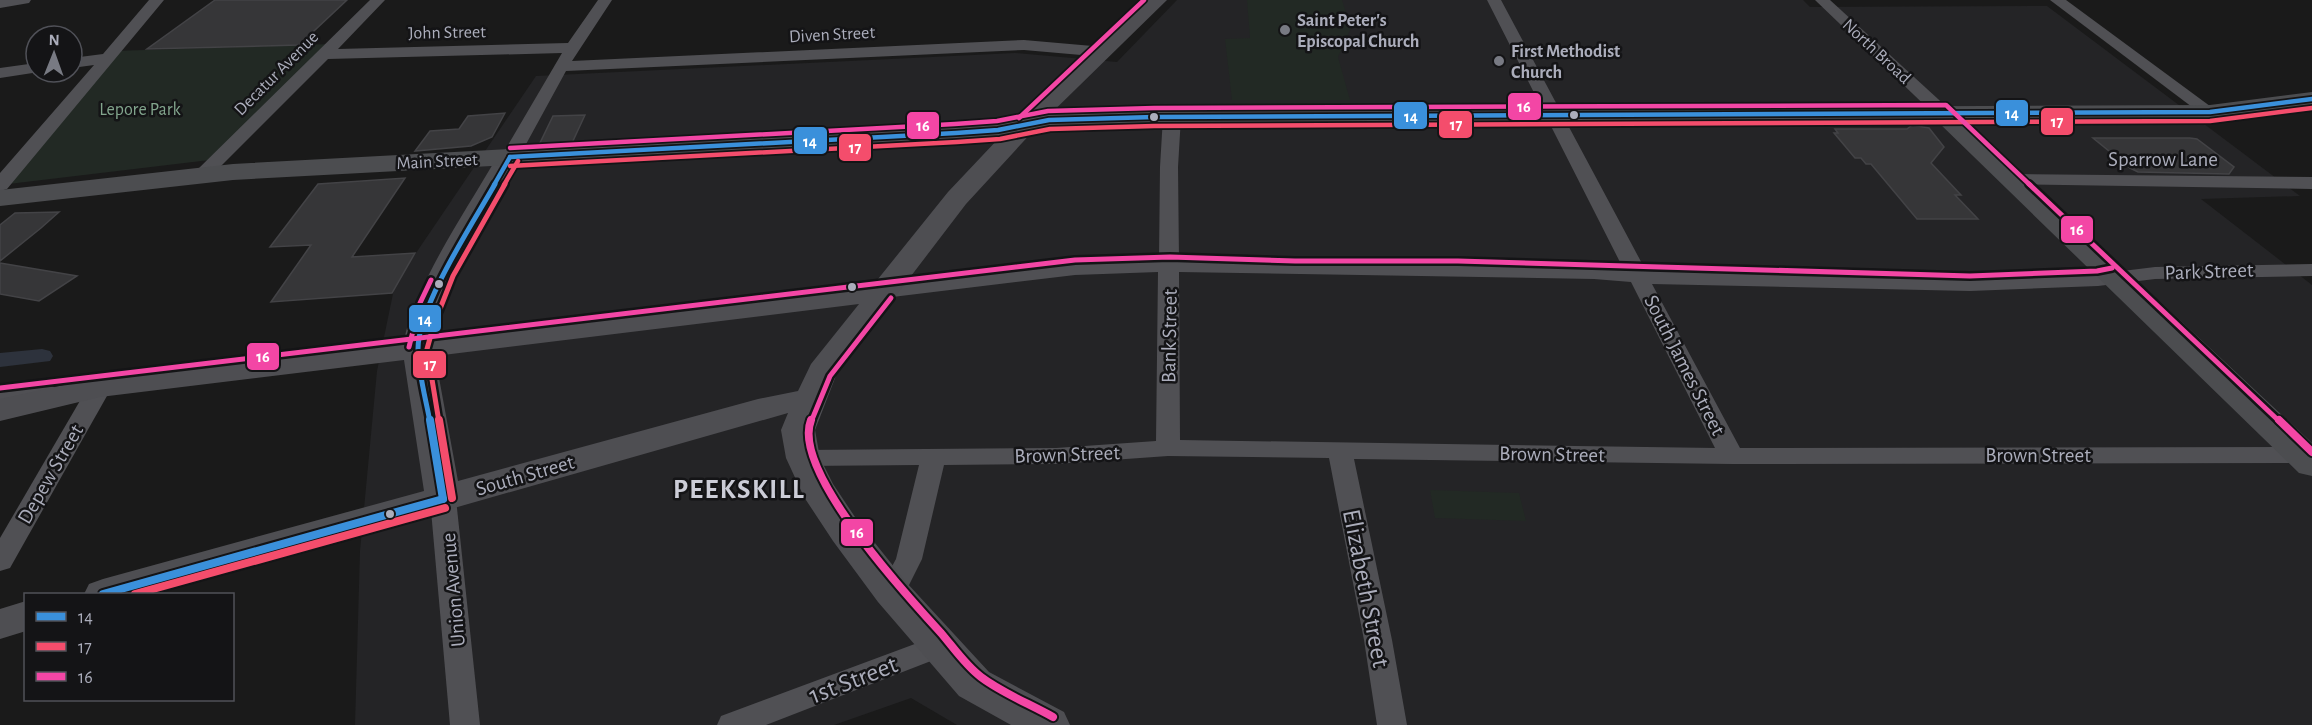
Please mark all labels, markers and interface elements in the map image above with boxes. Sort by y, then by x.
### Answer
place label: Saint Peter's Episcopal Church [1297,12,1419,51]
street label: North Broad [1839,16,1914,88]
street label: John Street [408,23,486,43]
marker: Saint Peter's Episcopal Church [1278,23,1292,37]
north arrow [24,24,84,84]
street label: Diven Street [789,24,876,46]
street label: Decatur Avenue [231,28,322,119]
text: N [49,32,60,48]
place label: First Methodist Church [1511,43,1620,82]
marker: First Methodist Church [1492,54,1506,68]
line badge: 16 [1507,92,1542,121]
text: 16 [1517,99,1531,115]
line badge: 14 [1995,99,2029,127]
park label: Lepore Park [99,101,182,119]
line badge: 14 [1393,101,1428,130]
text: 14 [2005,106,2019,122]
line badge: 17 [2040,107,2074,136]
text: 14 [1404,109,1418,125]
unlabelled marker [1568,109,1580,121]
line badge: 17 [1438,110,1473,139]
line badge: 16 [906,111,940,140]
unlabelled marker [1148,111,1160,123]
text: 17 [2051,114,2063,130]
text: 17 [1450,117,1462,133]
text: 16 [916,118,930,134]
line badge: 14 [793,126,828,155]
line badge: 17 [838,133,872,162]
text: 14 [803,134,817,150]
text: 17 [849,140,861,156]
street label: Sparrow Lane [2108,149,2218,170]
street label: Main Street [396,151,478,173]
line badge: 16 [2060,215,2094,244]
text: 16 [2070,222,2084,238]
street label: Park Street [2164,259,2254,284]
unlabelled marker [433,278,445,290]
unlabelled marker [846,281,858,293]
street label: Bank Street [1158,288,1181,383]
street label: South James Street [1640,292,1729,439]
line badge: 14 [408,304,442,333]
text: 14 [418,312,432,328]
line badge: 16 [246,342,280,371]
text: 16 [256,349,270,365]
line badge: 17 [412,350,447,379]
text: 17 [424,357,436,373]
street label: Depew Street [14,421,87,527]
street label: Brown Street [1014,442,1121,467]
street label: Brown Street [1499,443,1605,466]
street label: Brown Street [1985,445,2091,466]
street label: South Street [474,451,577,499]
district label: PEEKSKILL [673,476,805,503]
street label: Elizabeth Street [1338,507,1394,670]
unlabelled marker [384,508,396,520]
line badge: 16 [840,518,874,547]
text: 16 [850,525,864,541]
street label: Union Avenue [438,532,469,648]
legend [24,593,234,701]
text: 14 [78,609,93,627]
text: 17 [78,639,92,657]
street label: 1st Street [806,651,901,709]
text: 16 [78,669,93,687]

